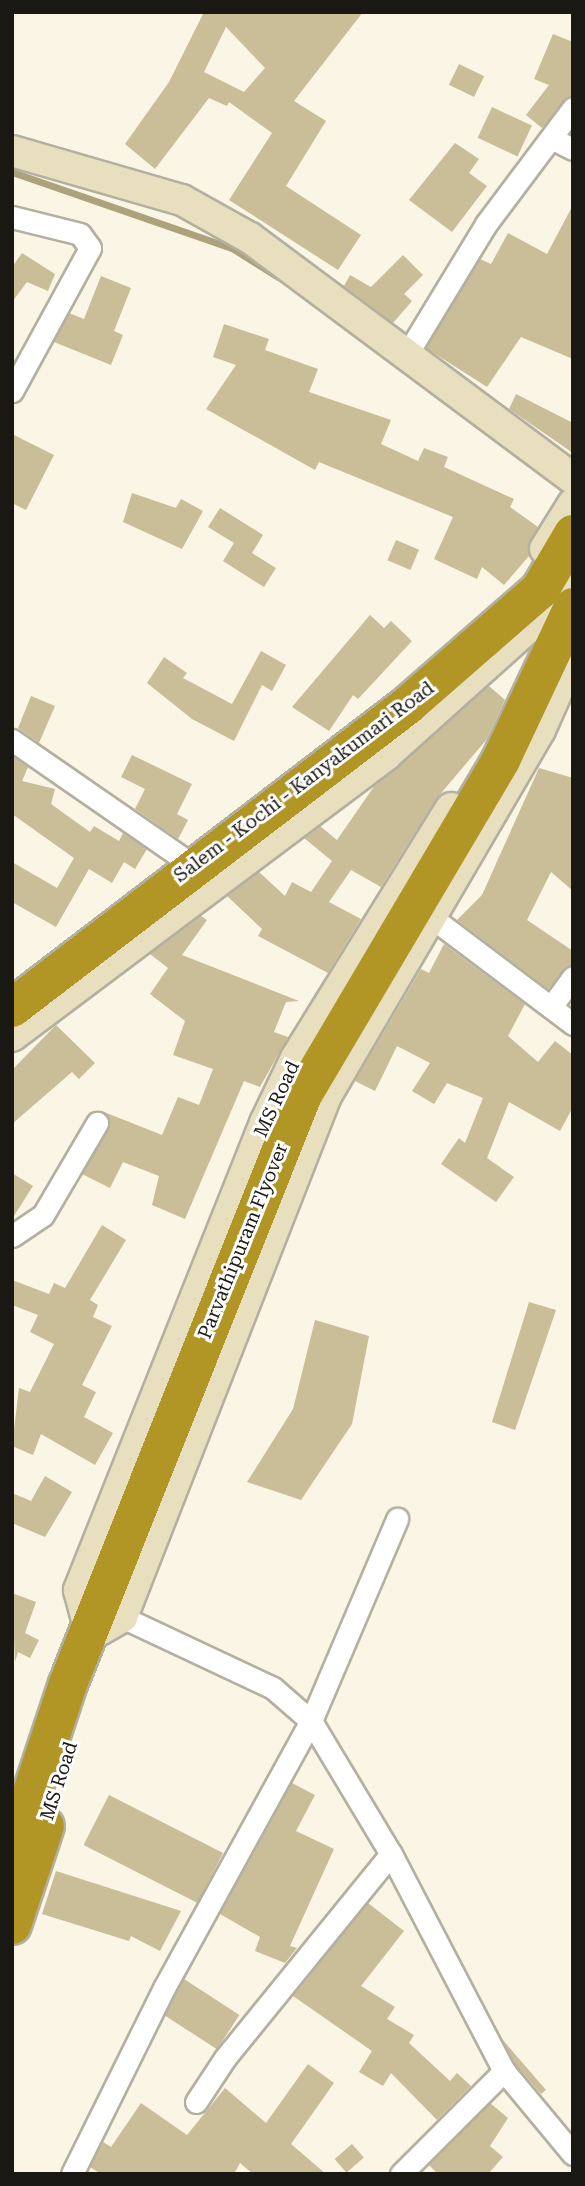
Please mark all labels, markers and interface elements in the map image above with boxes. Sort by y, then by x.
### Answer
street label: Salem - Kochi - Kanyakumari Road [169,677,439,887]
street label: MS Road [249,1057,305,1141]
street label: Parvathipuram Flyover [193,1140,293,1342]
street label: MS Road [36,1739,82,1823]

